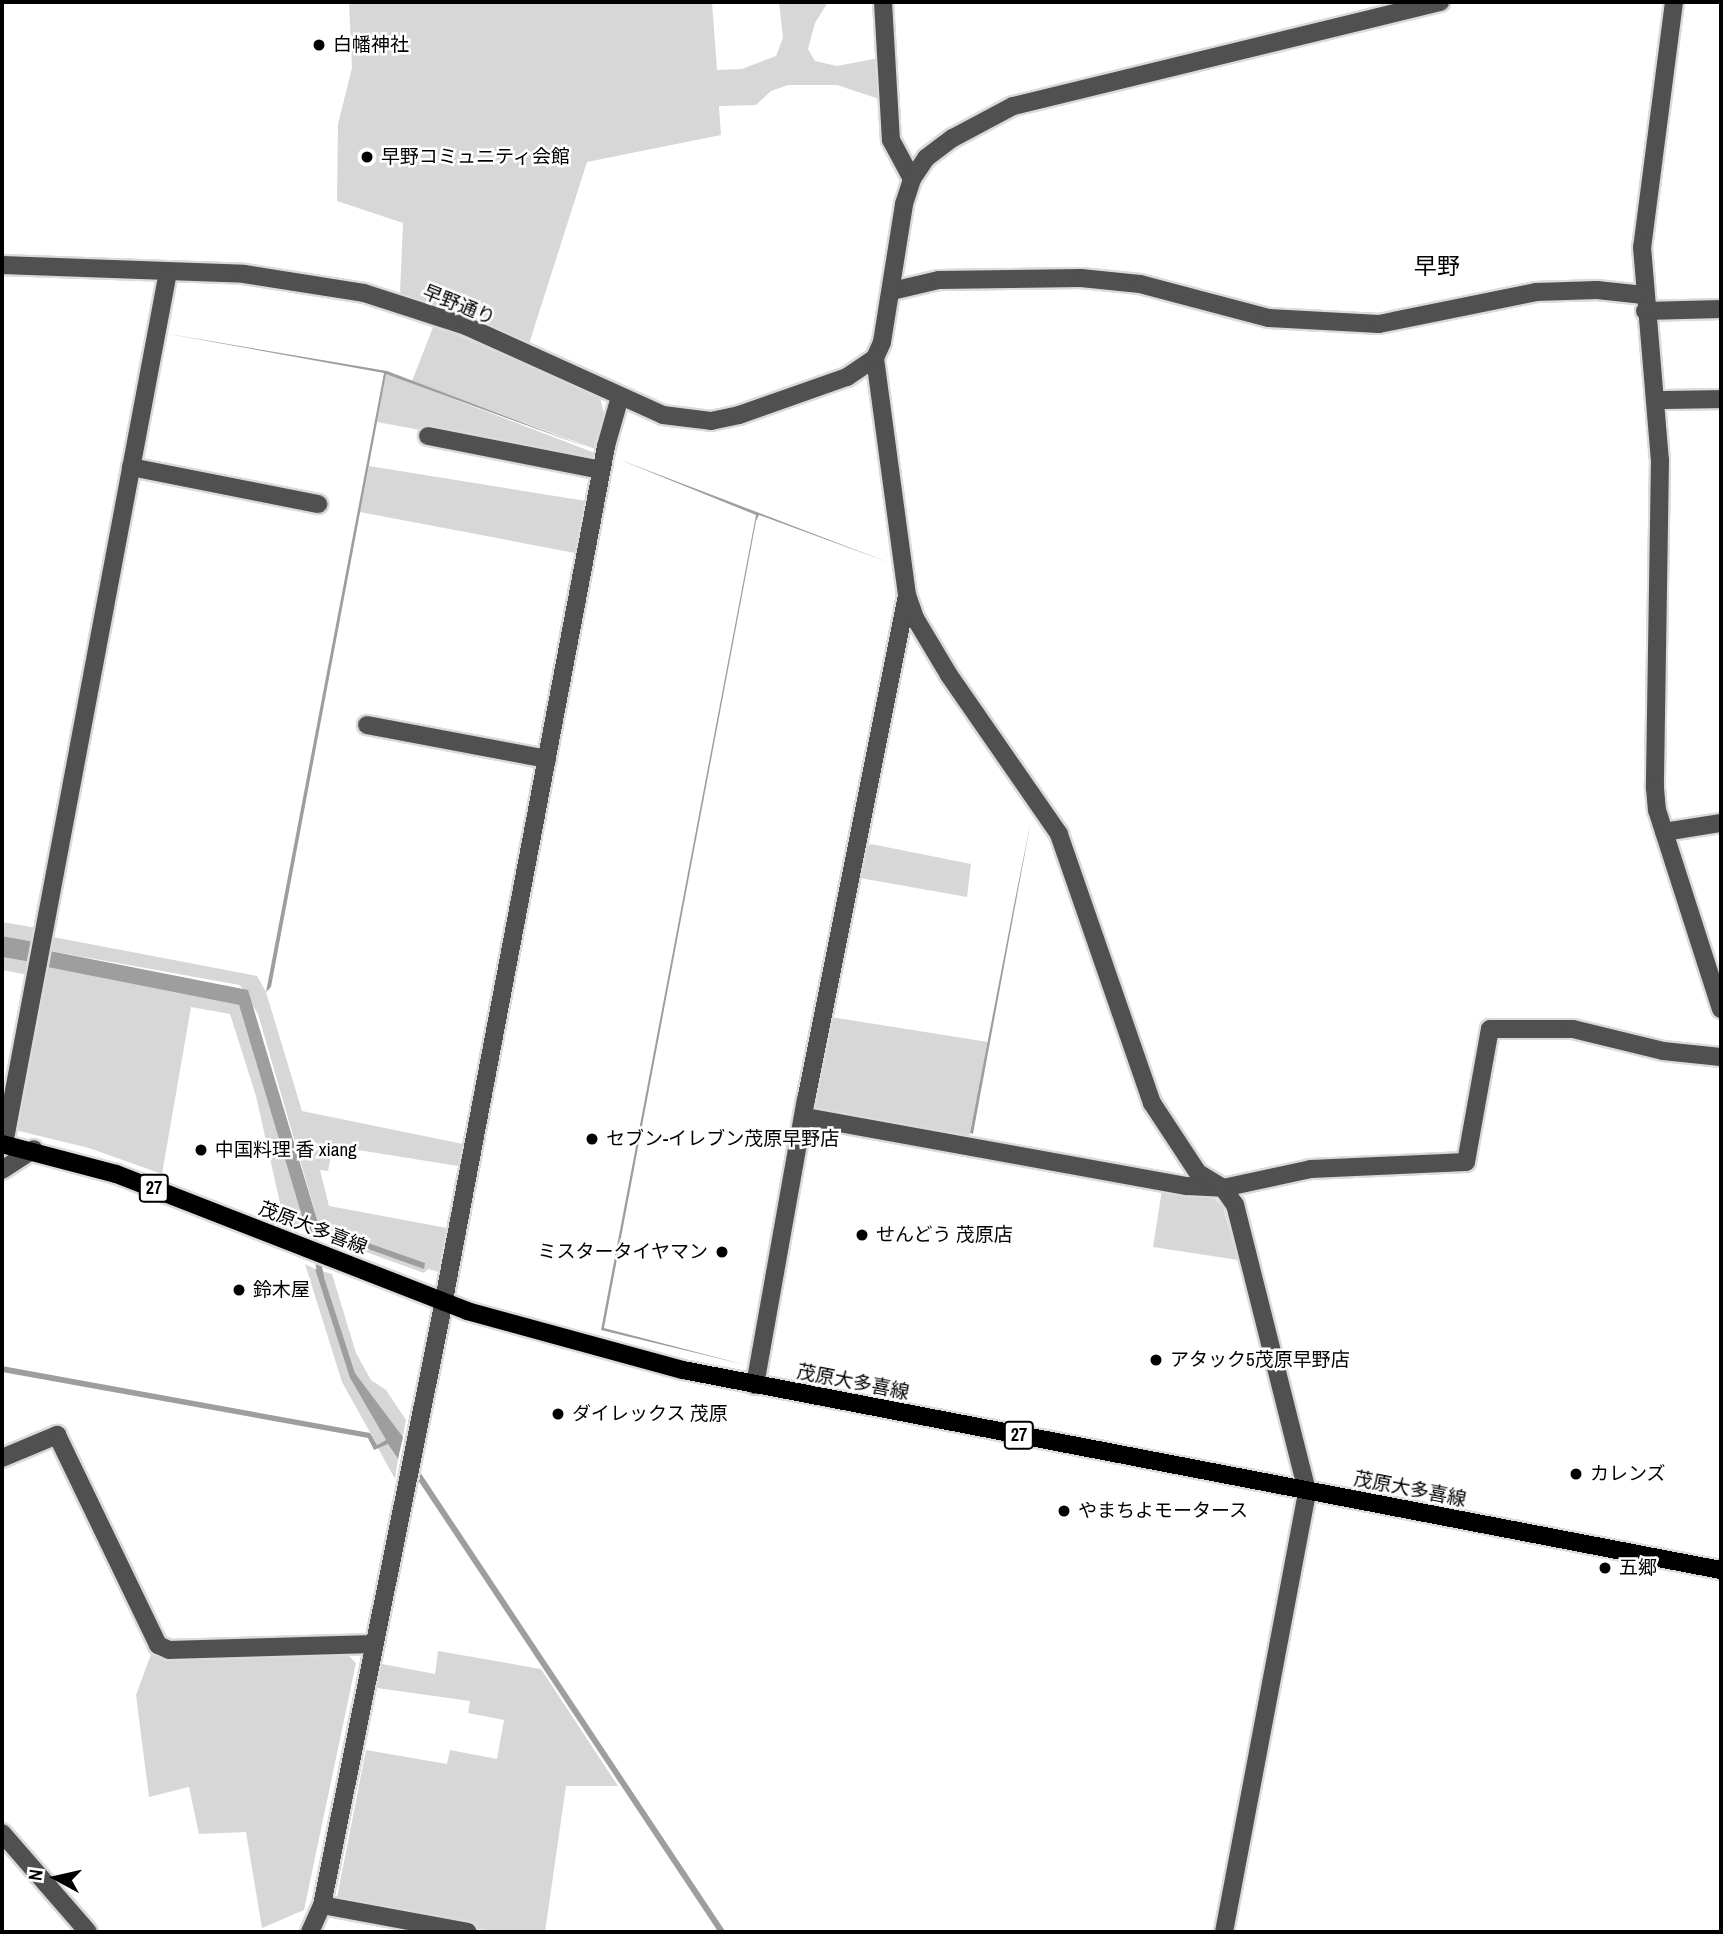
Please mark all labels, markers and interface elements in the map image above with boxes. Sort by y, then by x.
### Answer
place label: 白幡神社 [333,34,409,56]
marker: 白幡神社 [311,37,327,53]
place label: 早野コミュニティ会館 [381,146,571,168]
marker: 早野コミュニティ会館 [359,149,375,165]
district label: 早野 [1414,252,1460,280]
street label: 早野通り [419,280,499,330]
place label: セブン-イレブン茂原早野店 [606,1128,839,1150]
marker: セブン-イレブン茂原早野店 [584,1131,600,1147]
place label: 中国料理 香 xiang [215,1139,357,1161]
marker: 中国料理 香 xiang [193,1142,209,1158]
road number: 27 [138,1174,170,1203]
street label: 茂原大多喜線 [256,1197,370,1259]
place label: せんどう 茂原店 [876,1224,1013,1246]
marker: せんどう 茂原店 [854,1227,870,1243]
place label: ミスタータイヤマン [537,1241,708,1263]
marker: ミスタータイヤマン [714,1244,730,1260]
place label: 鈴木屋 [253,1279,310,1301]
marker: 鈴木屋 [231,1282,247,1298]
place label: アタック5茂原早野店 [1170,1349,1350,1371]
marker: アタック5茂原早野店 [1148,1352,1164,1368]
street label: 茂原大多喜線 [795,1360,911,1404]
place label: ダイレックス 茂原 [572,1403,728,1425]
marker: ダイレックス 茂原 [550,1406,566,1422]
road number: 27 [1003,1420,1035,1450]
place label: カレンズ [1590,1463,1666,1485]
marker: カレンズ [1568,1466,1584,1482]
street label: 茂原大多喜線 [1352,1467,1468,1511]
place label: やまちよモータース [1078,1500,1249,1522]
marker: やまちよモータース [1056,1503,1072,1519]
place label: 五郷 [1619,1557,1657,1579]
marker: 五郷 [1597,1560,1613,1576]
north arrow [21,1843,91,1913]
text: N [22,1868,49,1882]

